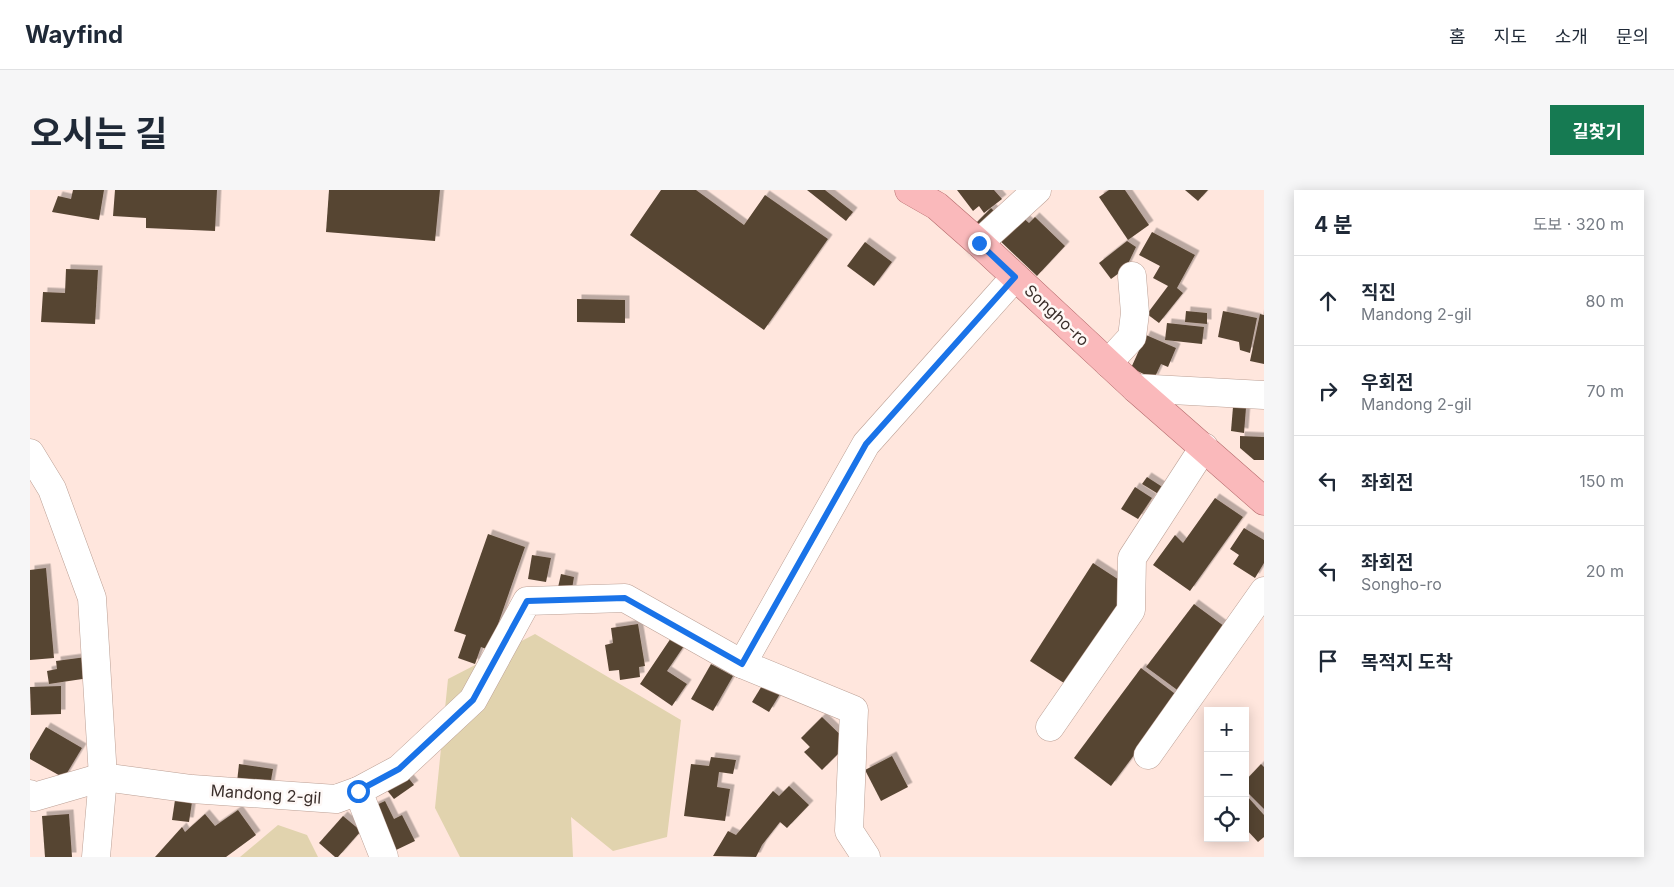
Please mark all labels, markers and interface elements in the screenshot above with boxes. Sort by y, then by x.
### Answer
text: Wayfind [25,20,123,49]
text: 홈 [1449,26,1466,47]
text: 지도 [1494,26,1527,47]
text: 소개 [1555,26,1588,47]
text: 문의 [1616,26,1649,47]
button: 길찾기 [1550,105,1644,155]
text: 오시는 길 [30,112,167,154]
text: 4 분 [1314,212,1353,237]
text: 도보 · 320 m [1533,214,1624,234]
route end [968,232,991,255]
street label: Songho-ro [1021,280,1093,350]
text: 직진 [1361,281,1396,304]
icon: ahead [1314,287,1342,315]
text: 80 m [1585,291,1624,311]
text: Mandong 2-gil [1361,304,1472,324]
text: 우회전 [1361,371,1413,394]
icon: right [1314,377,1342,405]
text: 70 m [1587,381,1624,401]
text: Mandong 2-gil [1361,394,1472,414]
icon: left [1314,467,1342,495]
text: 좌회전 [1361,471,1413,494]
text: 150 m [1579,471,1624,491]
text: 좌회전 [1361,551,1413,574]
icon: left [1314,557,1342,585]
text: 20 m [1586,561,1624,581]
text: Songho-ro [1361,574,1442,594]
icon: arrive [1314,647,1342,675]
text: 목적지 도착 [1361,651,1453,674]
map controls [1204,707,1249,842]
button: + [1204,707,1249,752]
button: − [1204,752,1249,797]
street label: Mandong 2-gil [210,780,322,808]
route start [347,780,370,803]
button: locate [1204,797,1249,842]

